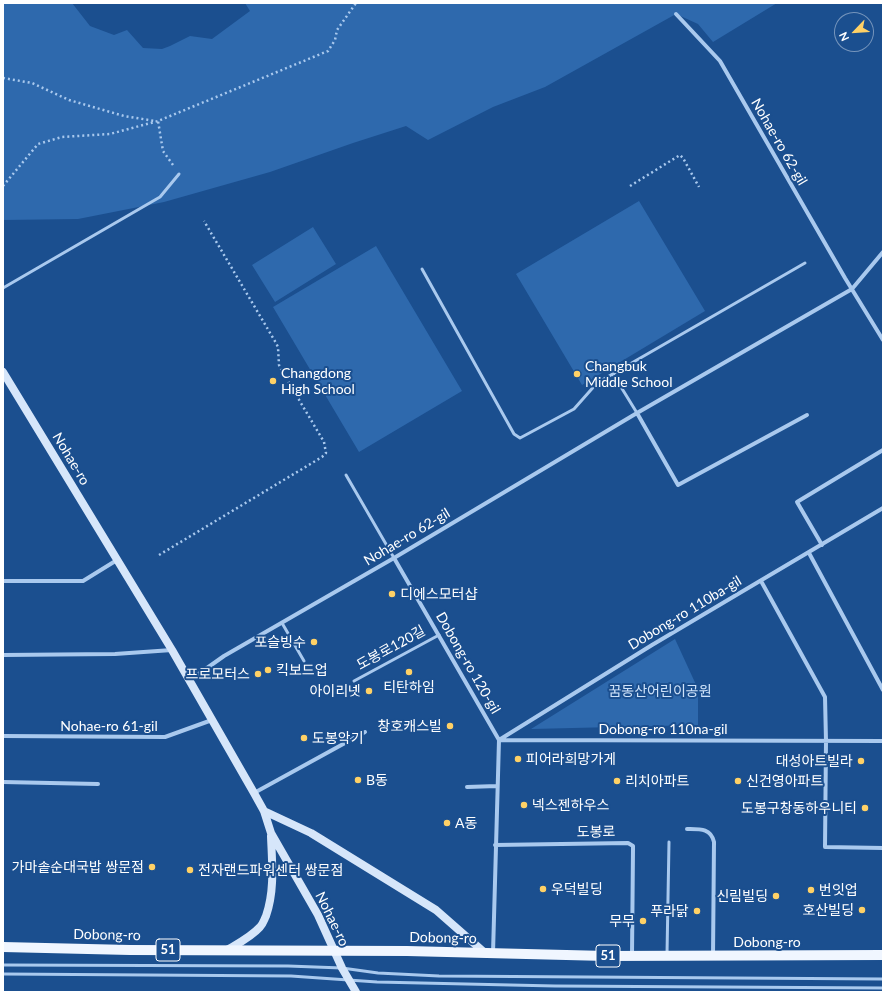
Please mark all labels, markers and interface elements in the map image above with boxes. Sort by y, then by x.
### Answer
north arrow [834,12,874,52]
text: N [836,30,851,43]
street label: Nohae-ro 62-gil [747,96,811,188]
place label: Changbuk Middle School [585,358,672,390]
place label: Changdong High School [281,365,355,398]
marker: Changbuk Middle School [572,369,582,379]
marker: Changdong High School [268,376,278,386]
street label: Nohae-ro [49,430,93,488]
street label: Nohae-ro 62-gil [361,505,453,569]
street label: Dobong-ro 110ba-gil [625,573,745,653]
place label: 디에스모터샵 [400,586,477,602]
marker: 디에스모터샵 [387,589,397,599]
street label: Dobong-ro 120-gil [432,609,504,717]
street label: 도봉로120길 [354,622,428,674]
place label: 포슬빙수 [254,634,306,650]
marker: 포슬빙수 [309,637,319,647]
place label: 킥보드업 [276,662,328,678]
marker: 킥보드업 [263,665,273,675]
place label: 프로모터스 [186,666,250,682]
marker: 티탄하임 [404,667,414,677]
marker: 프로모터스 [253,669,263,679]
place label: 티탄하임 [383,679,435,695]
place label: 아이리넷 [309,683,361,699]
park label: 꿈동산어린이공원 [608,683,712,699]
marker: 아이리넷 [364,686,374,696]
street label: Nohae-ro 61-gil [60,718,158,734]
place label: 창호캐스빌 [378,718,442,734]
marker: 창호캐스빌 [445,721,455,731]
street label: Dobong-ro 110na-gil [598,721,728,737]
place label: 도봉악기 [312,730,364,746]
marker: 도봉악기 [299,733,309,743]
place label: 피어라희망가게 [526,751,616,767]
place label: 대성아트빌라 [776,753,853,769]
marker: 피어라희망가게 [513,754,523,764]
marker: 대성아트빌라 [856,756,866,766]
place label: B동 [366,772,388,788]
place label: 리치아파트 [625,773,689,789]
place label: 신건영아파트 [746,773,823,789]
marker: B동 [353,775,363,785]
marker: 리치아파트 [612,776,622,786]
marker: 신건영아파트 [733,776,743,786]
place label: 넥스젠하우스 [532,797,609,813]
marker: 넥스젠하우스 [519,800,529,810]
place label: 도봉구창동하우니티 [741,800,857,816]
marker: 도봉구창동하우니티 [860,803,870,813]
place label: A동 [455,815,477,831]
marker: A동 [442,818,452,828]
street label: 도봉로 [577,823,615,841]
place label: 가마솥순대국밥 쌍문점 [12,859,144,875]
marker: 가마솥순대국밥 쌍문점 [147,862,157,872]
place label: 전자랜드파워센터 쌍문점 [198,862,343,878]
marker: 전자랜드파워센터 쌍문점 [185,865,195,875]
place label: 우덕빌딩 [551,881,603,897]
place label: 번잇업 [819,882,858,898]
marker: 우덕빌딩 [538,884,548,894]
marker: 번잇업 [806,885,816,895]
place label: 신림빌딩 [716,888,768,904]
street label: Nohae-ro [312,889,352,949]
marker: 신림빌딩 [771,891,781,901]
place label: 호산빌딩 [802,902,854,918]
place label: 푸라닭 [650,903,689,919]
marker: 호산빌딩 [857,905,867,915]
marker: 푸라닭 [692,906,702,916]
place label: 무무 [609,913,635,929]
marker: 무무 [638,916,648,926]
street label: Dobong-ro [73,926,141,944]
street label: Dobong-ro [409,929,477,947]
street label: Dobong-ro [733,934,801,950]
road number: 51 [156,939,180,961]
road number: 51 [596,945,620,967]

